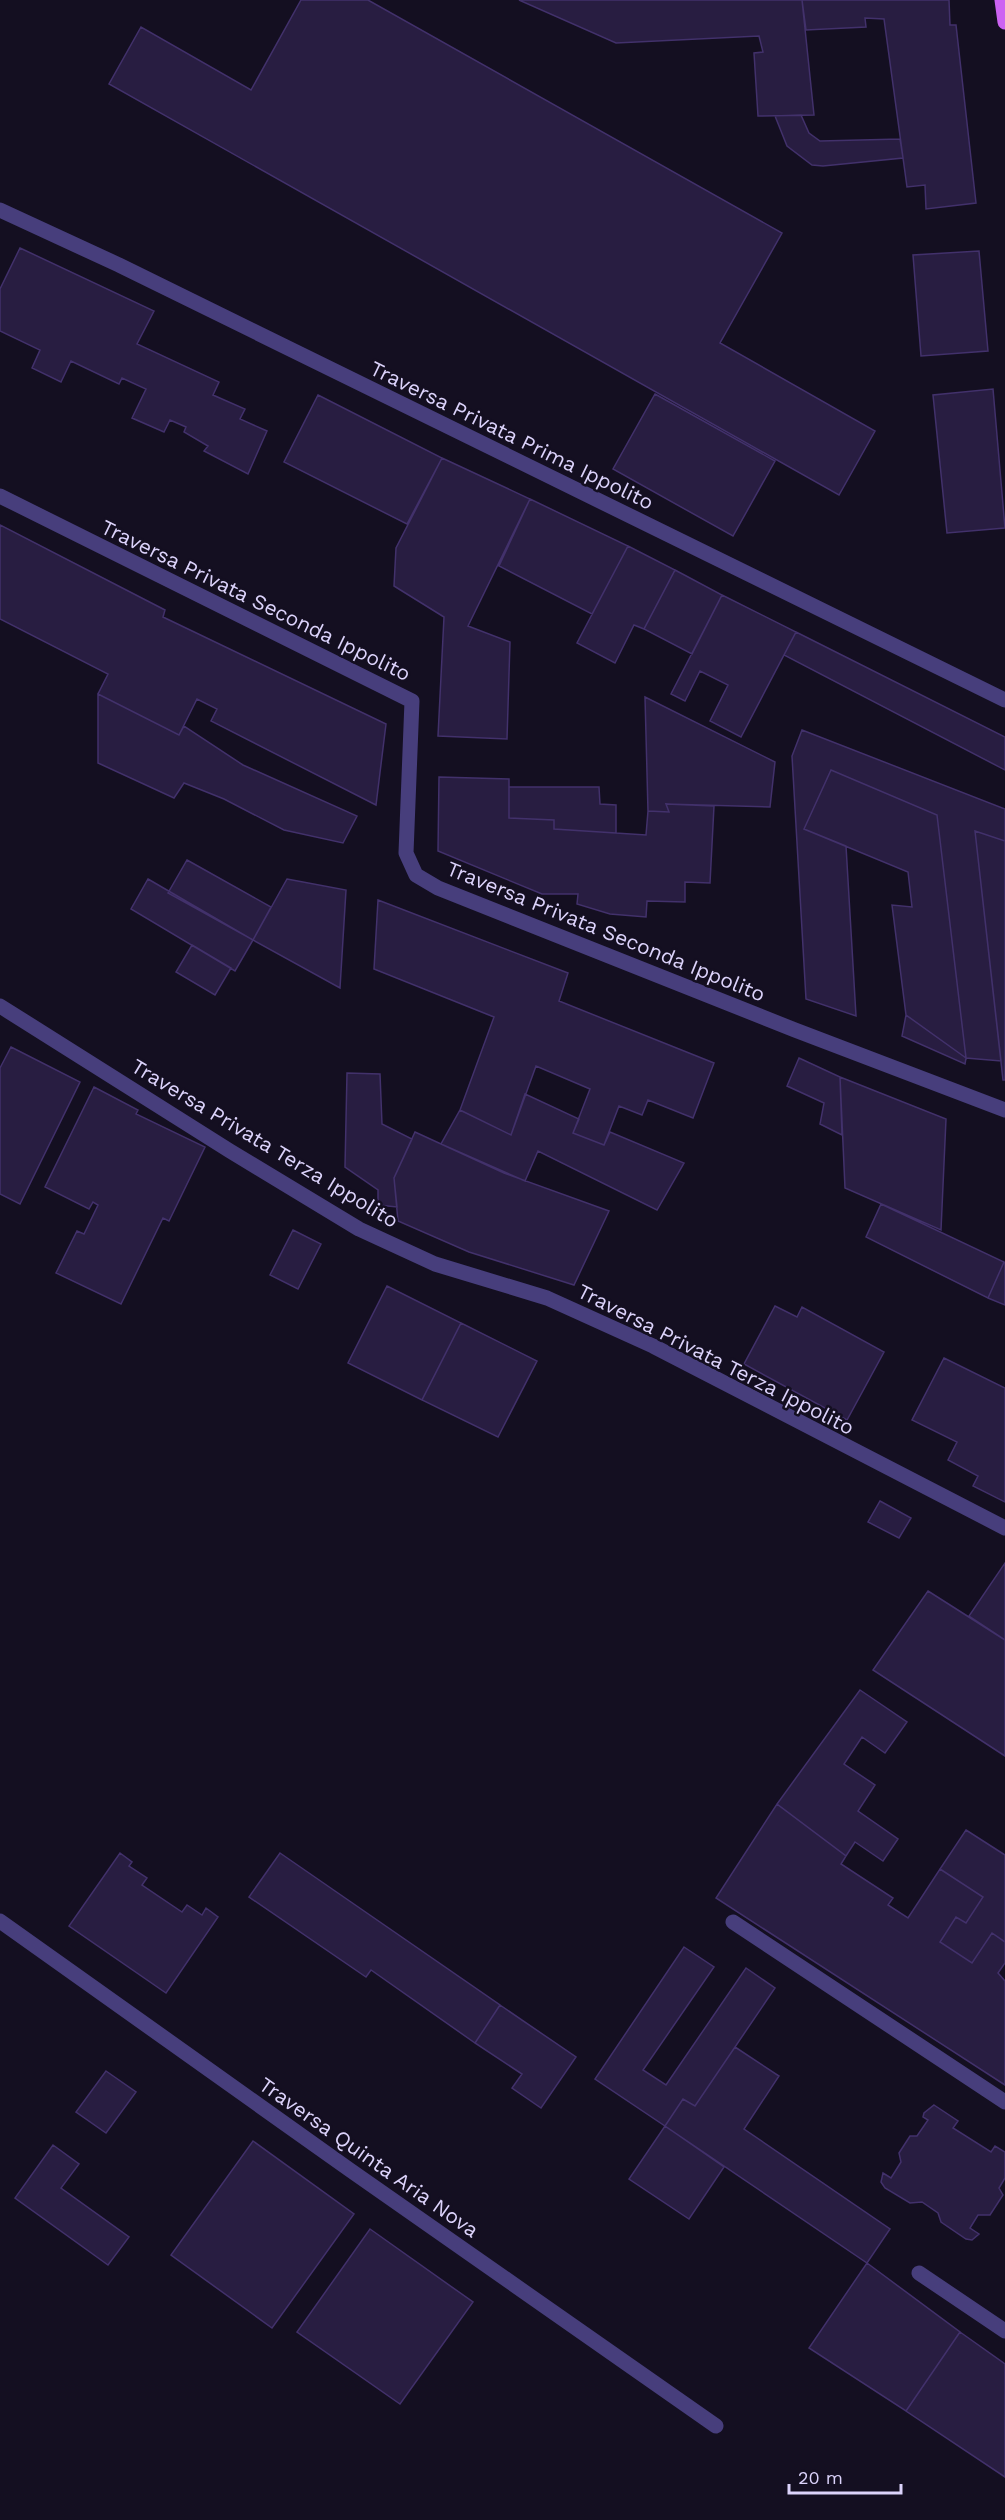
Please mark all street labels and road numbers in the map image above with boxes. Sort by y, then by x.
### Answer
street label: Traversa Privata Prima Ippolito [366,355,658,515]
street label: Traversa Privata Seconda Ippolito [97,514,415,686]
street label: Traversa Privata Seconda Ippolito [443,855,769,1007]
street label: Traversa Privata Terza Ippolito [127,1053,403,1233]
street label: Traversa Privata Terza Ippolito [574,1278,858,1440]
street label: Traversa Quinta Aria Nova [254,2072,484,2243]

